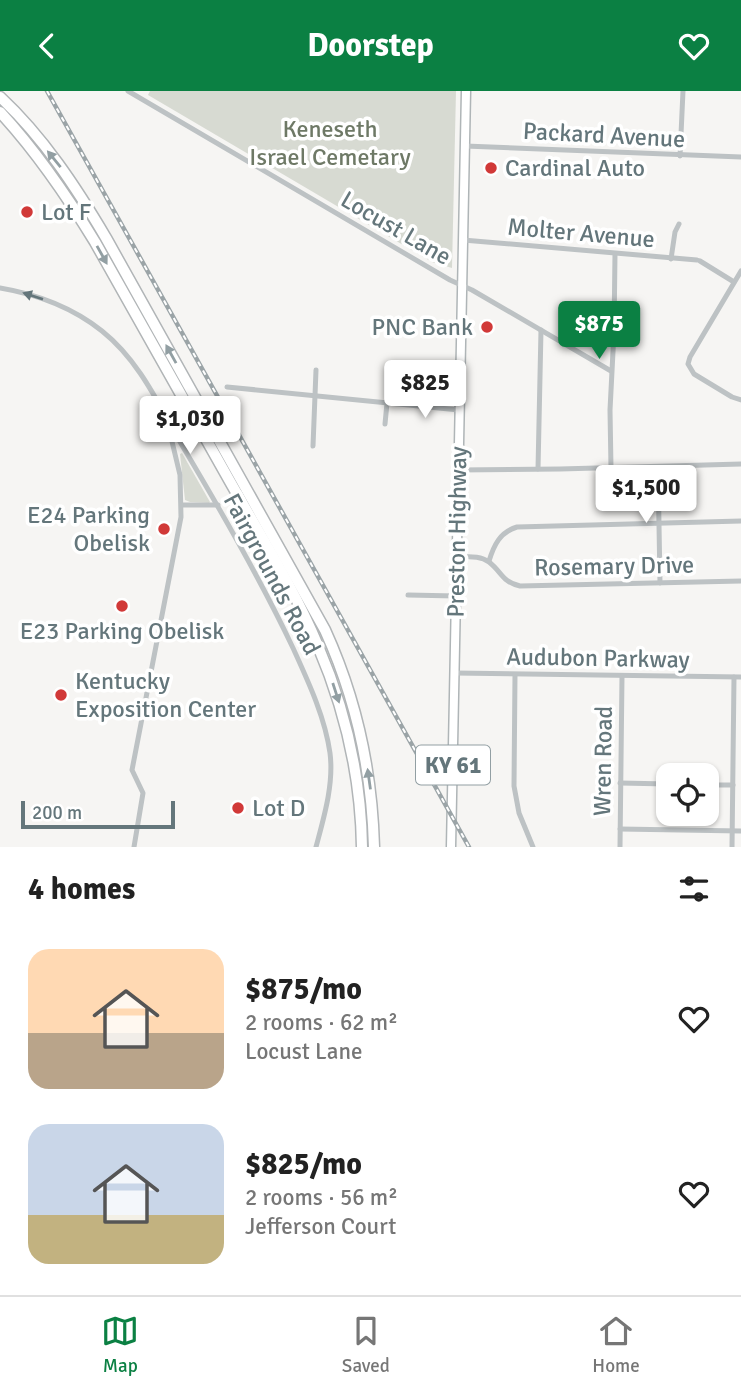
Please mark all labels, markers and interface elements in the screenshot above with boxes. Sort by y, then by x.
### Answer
text: Doorstep [307,26,434,65]
icon: back [28,27,66,65]
icon: heart [675,27,713,65]
park label: Keneseth Israel Cemetary [249,114,411,172]
street label: Packard Avenue [522,116,686,154]
one-way arrow [47,150,62,167]
place label: Cardinal Auto [505,153,645,183]
marker: Cardinal Auto [483,160,499,176]
street label: Locust Lane [335,184,457,272]
place label: Lot F [41,197,91,227]
marker: Lot F [19,204,35,220]
street label: Molter Avenue [506,212,656,254]
one-way arrow [96,245,108,264]
one-way arrow [23,290,44,301]
pin: $875 [558,301,640,361]
text: $875 [574,309,624,338]
place label: PNC Bank [371,312,473,342]
marker: PNC Bank [479,319,495,335]
one-way arrow [165,344,177,363]
pin: $825 [384,361,466,420]
text: $825 [400,368,450,397]
pin: $1,030 [133,397,247,456]
text: $1,030 [156,404,224,433]
street label: Preston Highway [441,446,473,618]
pin: $1,500 [589,465,703,525]
text: $1,500 [612,473,680,502]
street label: Fairgrounds Road [217,488,327,660]
place label: E24 Parking Obelisk [27,500,150,558]
marker: E24 Parking Obelisk [156,521,172,537]
street label: Rosemary Drive [534,550,694,582]
marker: E23 Parking Obelisk [114,598,130,614]
place label: E23 Parking Obelisk [20,616,224,646]
street label: Audubon Parkway [506,641,690,675]
place label: Kentucky Exposition Center [75,666,256,724]
one-way arrow [331,682,342,703]
marker: Kentucky Exposition Center [53,687,69,703]
street label: Wren Road [587,706,619,816]
road number: KY 61 [416,745,490,785]
map controls [656,763,719,826]
button: locate [656,763,719,826]
one-way arrow [363,768,374,790]
place label: Lot D [252,793,305,823]
scale bar [21,798,175,830]
marker: Lot D [230,800,246,816]
text: 200 m [32,801,82,825]
icon: filters [675,870,713,908]
text: 4 homes [28,871,135,908]
text: $875/mo [245,971,362,1008]
icon: home [84,977,168,1061]
icon: heart [675,1000,713,1038]
text: 2 rooms · 62 m² [245,1008,398,1037]
text: Locust Lane [245,1037,362,1066]
text: $825/mo [245,1146,362,1183]
icon: home [84,1152,168,1236]
icon: heart [675,1175,713,1213]
text: 2 rooms · 56 m² [245,1183,398,1212]
text: Jefferson Court [245,1212,396,1241]
tab: Map [101,1312,139,1378]
tab: Saved [342,1312,390,1378]
tab: Home [592,1312,640,1378]

